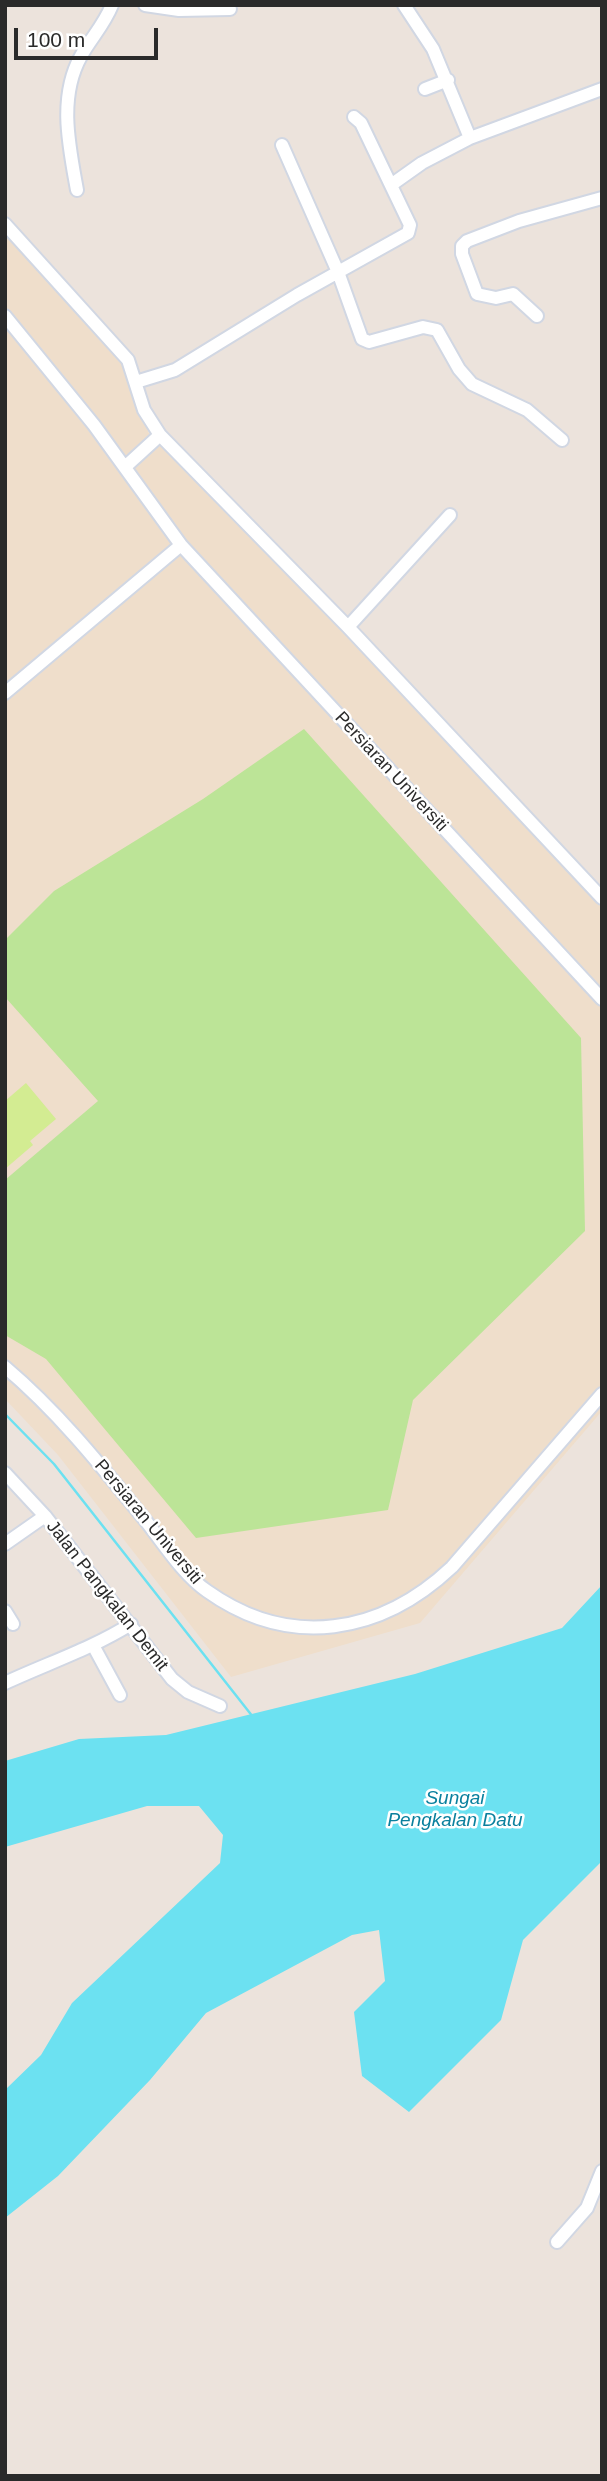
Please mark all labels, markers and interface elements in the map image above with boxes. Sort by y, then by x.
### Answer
scale bar [18,14,161,58]
text: 100 m [27,28,85,51]
street label: Persiaran Universiti [330,708,452,836]
street label: Persiaran Universiti [90,1455,206,1589]
street label: Jalan Pangkalan Demit [42,1516,172,1676]
water label: Sungai Pengkalan Datu [387,1788,523,1832]

